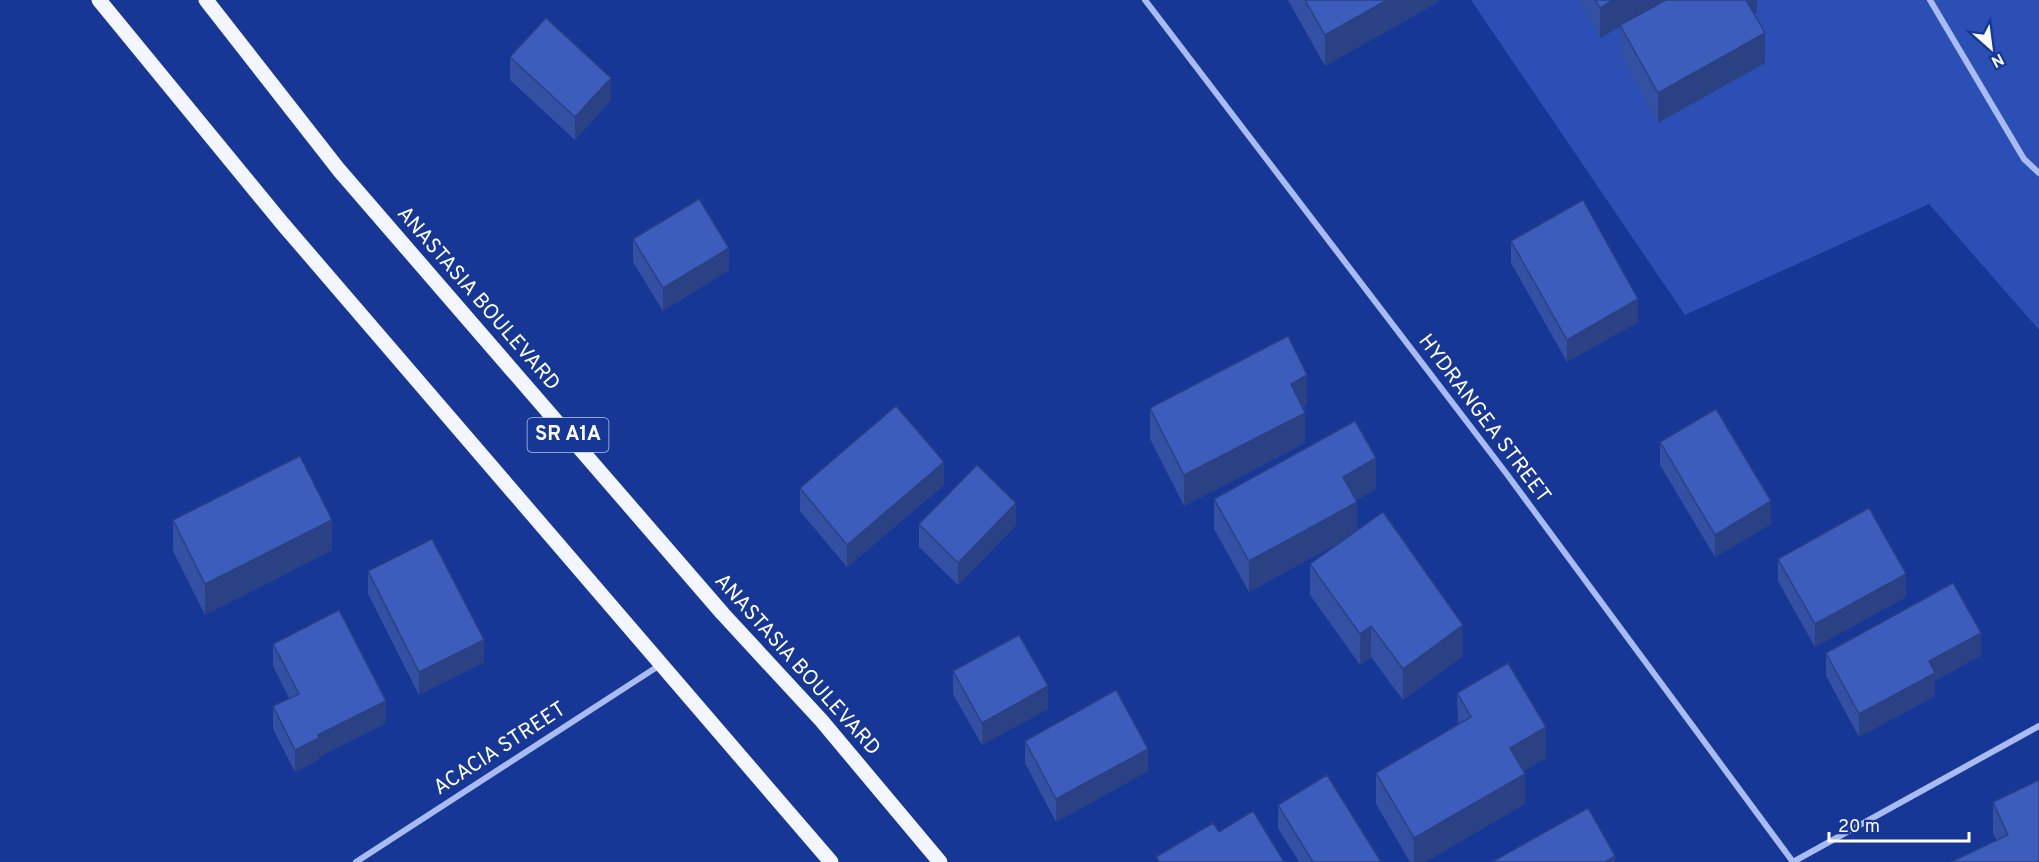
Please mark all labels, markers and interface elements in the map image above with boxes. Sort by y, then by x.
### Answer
north arrow [1961,18,2021,78]
text: N [1987,48,2007,71]
street label: ANASTASIA BOULEVARD [390,201,566,397]
street label: HYDRANGEA STREET [1412,329,1556,509]
road number: SR A1A [528,418,608,452]
street label: ANASTASIA BOULEVARD [708,568,886,762]
street label: ACACIA STREET [429,696,571,802]
scale bar [1829,805,1968,843]
text: 20 m [1838,816,1880,839]

